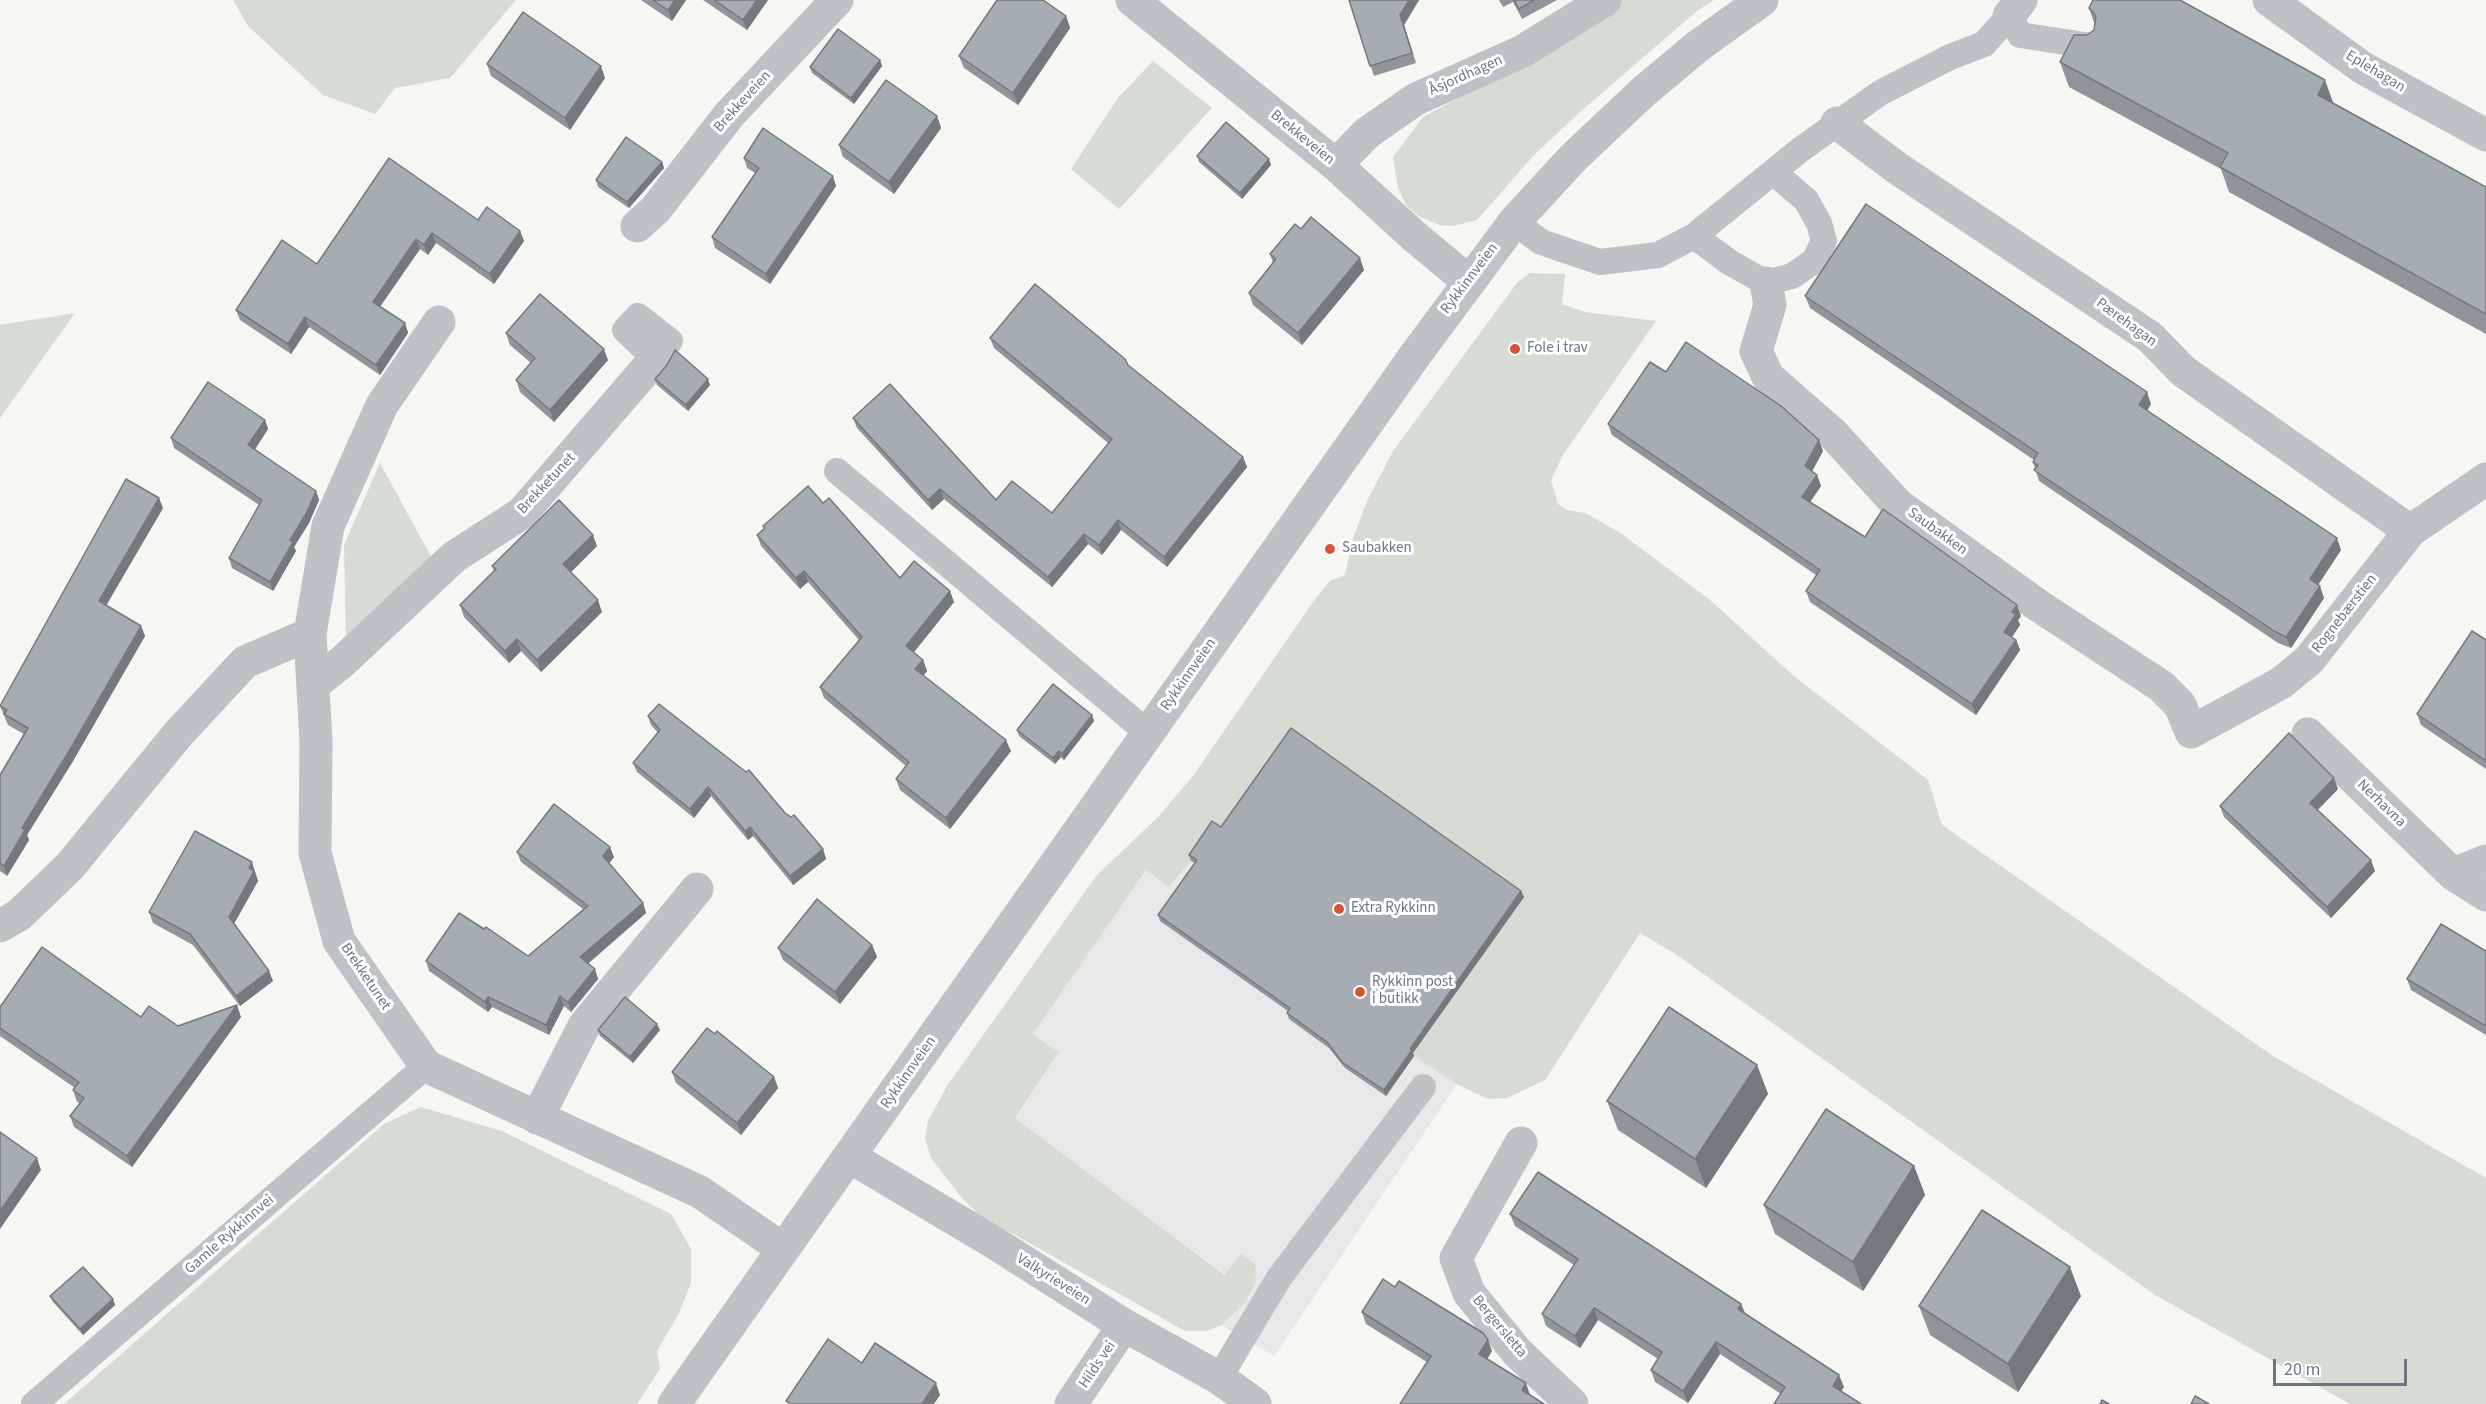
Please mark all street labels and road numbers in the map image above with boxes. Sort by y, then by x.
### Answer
street label: Eplehagan [2342,47,2408,97]
street label: Åsjordhagen [1426,52,1506,100]
street label: Brekkeveien [711,67,775,137]
street label: Brekkeveien [1266,107,1338,169]
street label: Rykkinnveien [1437,240,1503,318]
street label: Pærehagan [2092,295,2160,351]
street label: Brekketunet [514,450,580,518]
street label: Saubakken [1904,504,1970,560]
street label: Rognebærstien [2309,571,2381,657]
street label: Rykkinnveien [1157,635,1221,715]
street label: Nerhavna [2353,776,2409,832]
street label: Brekketunet [336,940,394,1014]
street label: Rykkinnveien [877,1033,941,1113]
street label: Gamle Rykkinnvei [182,1191,278,1279]
street label: Valkyrieveien [1013,1250,1093,1310]
street label: Bergersletta [1468,1292,1530,1362]
street label: Hilds vei [1076,1338,1120,1392]

